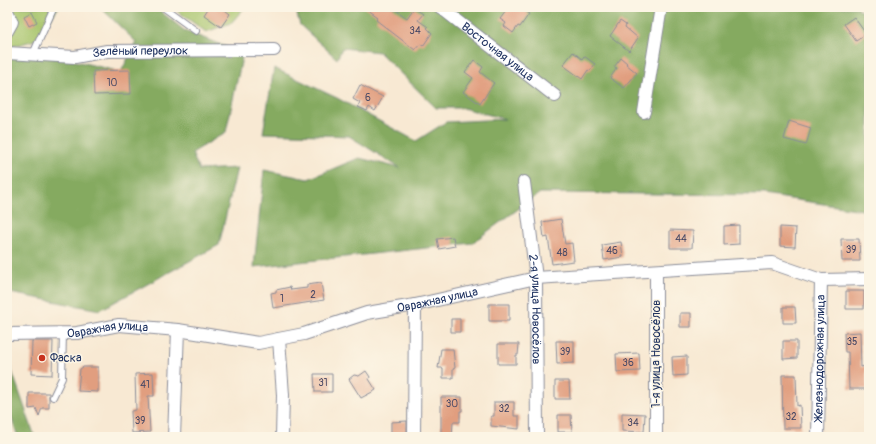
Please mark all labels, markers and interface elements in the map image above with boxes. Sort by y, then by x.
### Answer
street label: Восточная улица [459,19,537,85]
house number: 34 [409,25,421,37]
street label: Зелёный переулок [91,43,188,61]
house number: 10 [107,77,118,89]
house number: 6 [365,92,371,104]
house number: 44 [675,233,687,245]
house number: 39 [846,244,856,256]
house number: 46 [606,245,618,257]
house number: 48 [557,247,567,259]
street label: 2-я улица Новосёлов [526,253,544,365]
street label: Овражная улица [396,284,480,315]
house number: 2 [310,289,316,301]
house number: 1 [280,293,284,305]
street label: Железнодорожная улица [811,294,828,424]
street label: 1-я улица Новосёлов [649,300,664,408]
street label: Овражная улица [67,317,149,341]
house number: 35 [847,336,858,348]
house number: 39 [560,346,570,358]
place label: Фаска [50,351,82,366]
marker: Фаска [37,353,47,363]
house number: 36 [622,357,634,369]
house number: 31 [318,377,328,389]
house number: 41 [140,379,150,391]
house number: 30 [446,398,458,410]
house number: 32 [498,403,510,415]
house number: 32 [785,411,797,423]
house number: 39 [135,415,145,427]
house number: 34 [627,417,639,429]

